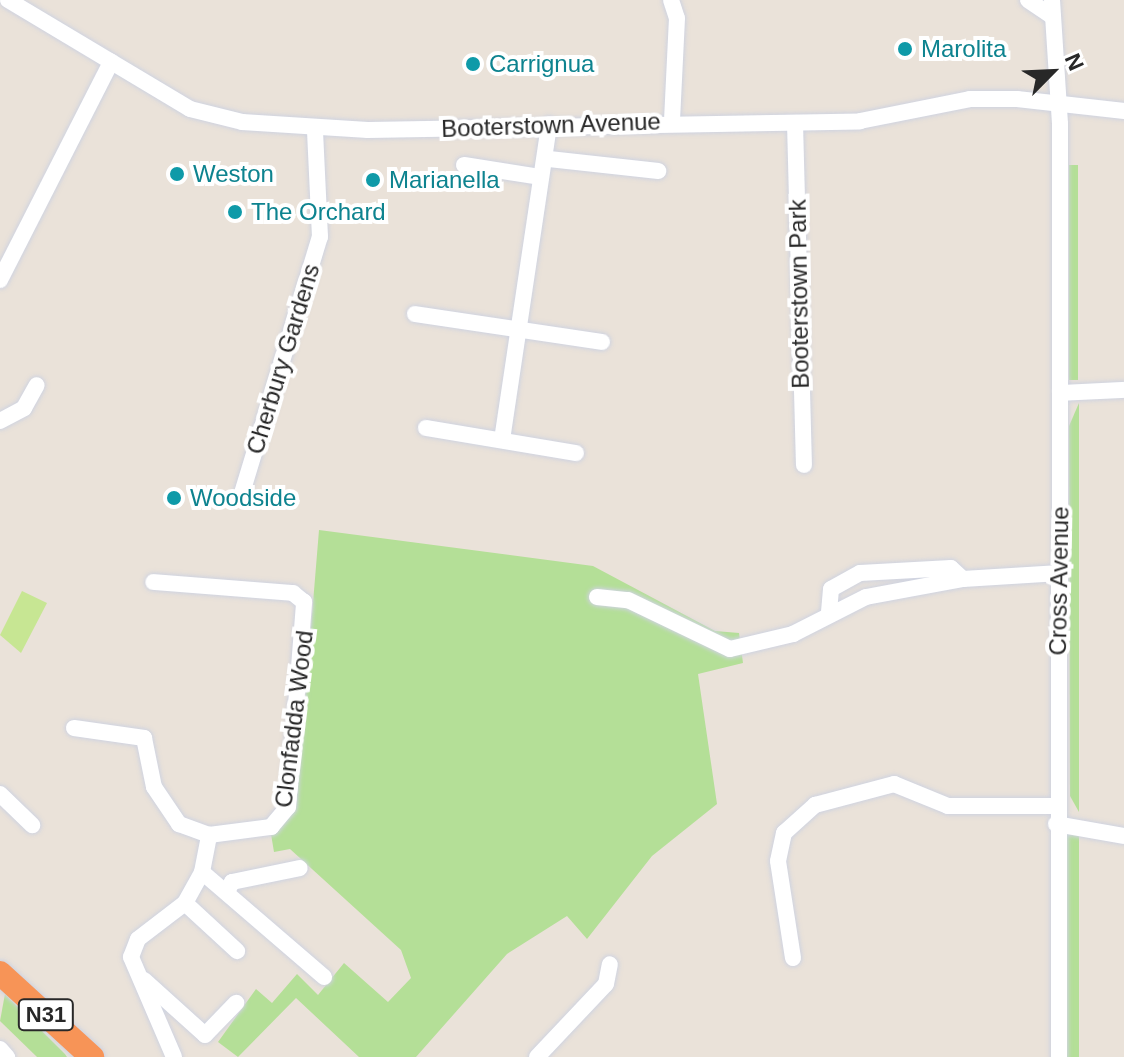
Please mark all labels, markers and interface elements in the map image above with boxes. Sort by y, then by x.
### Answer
north arrow [1012,32,1092,112]
place label: Marolita [921,35,1006,63]
marker: Marolita [896,40,914,58]
place label: Carrignua [489,50,594,78]
text: N [1060,50,1089,74]
marker: Carrignua [464,55,482,73]
street label: Booterstown Avenue [440,107,662,143]
place label: Weston [193,160,274,188]
marker: Weston [168,165,186,183]
place label: Marianella [389,166,500,194]
marker: Marianella [364,171,382,189]
place label: The Orchard [251,198,386,226]
street label: Booterstown Park [783,199,815,389]
marker: The Orchard [226,203,244,221]
street label: Cherbury Gardens [240,260,326,458]
place label: Woodside [190,484,296,512]
marker: Woodside [165,489,183,507]
street label: Cross Avenue [1043,506,1075,656]
street label: Clonfadda Wood [269,629,319,809]
road number: N31 [16,997,76,1033]

